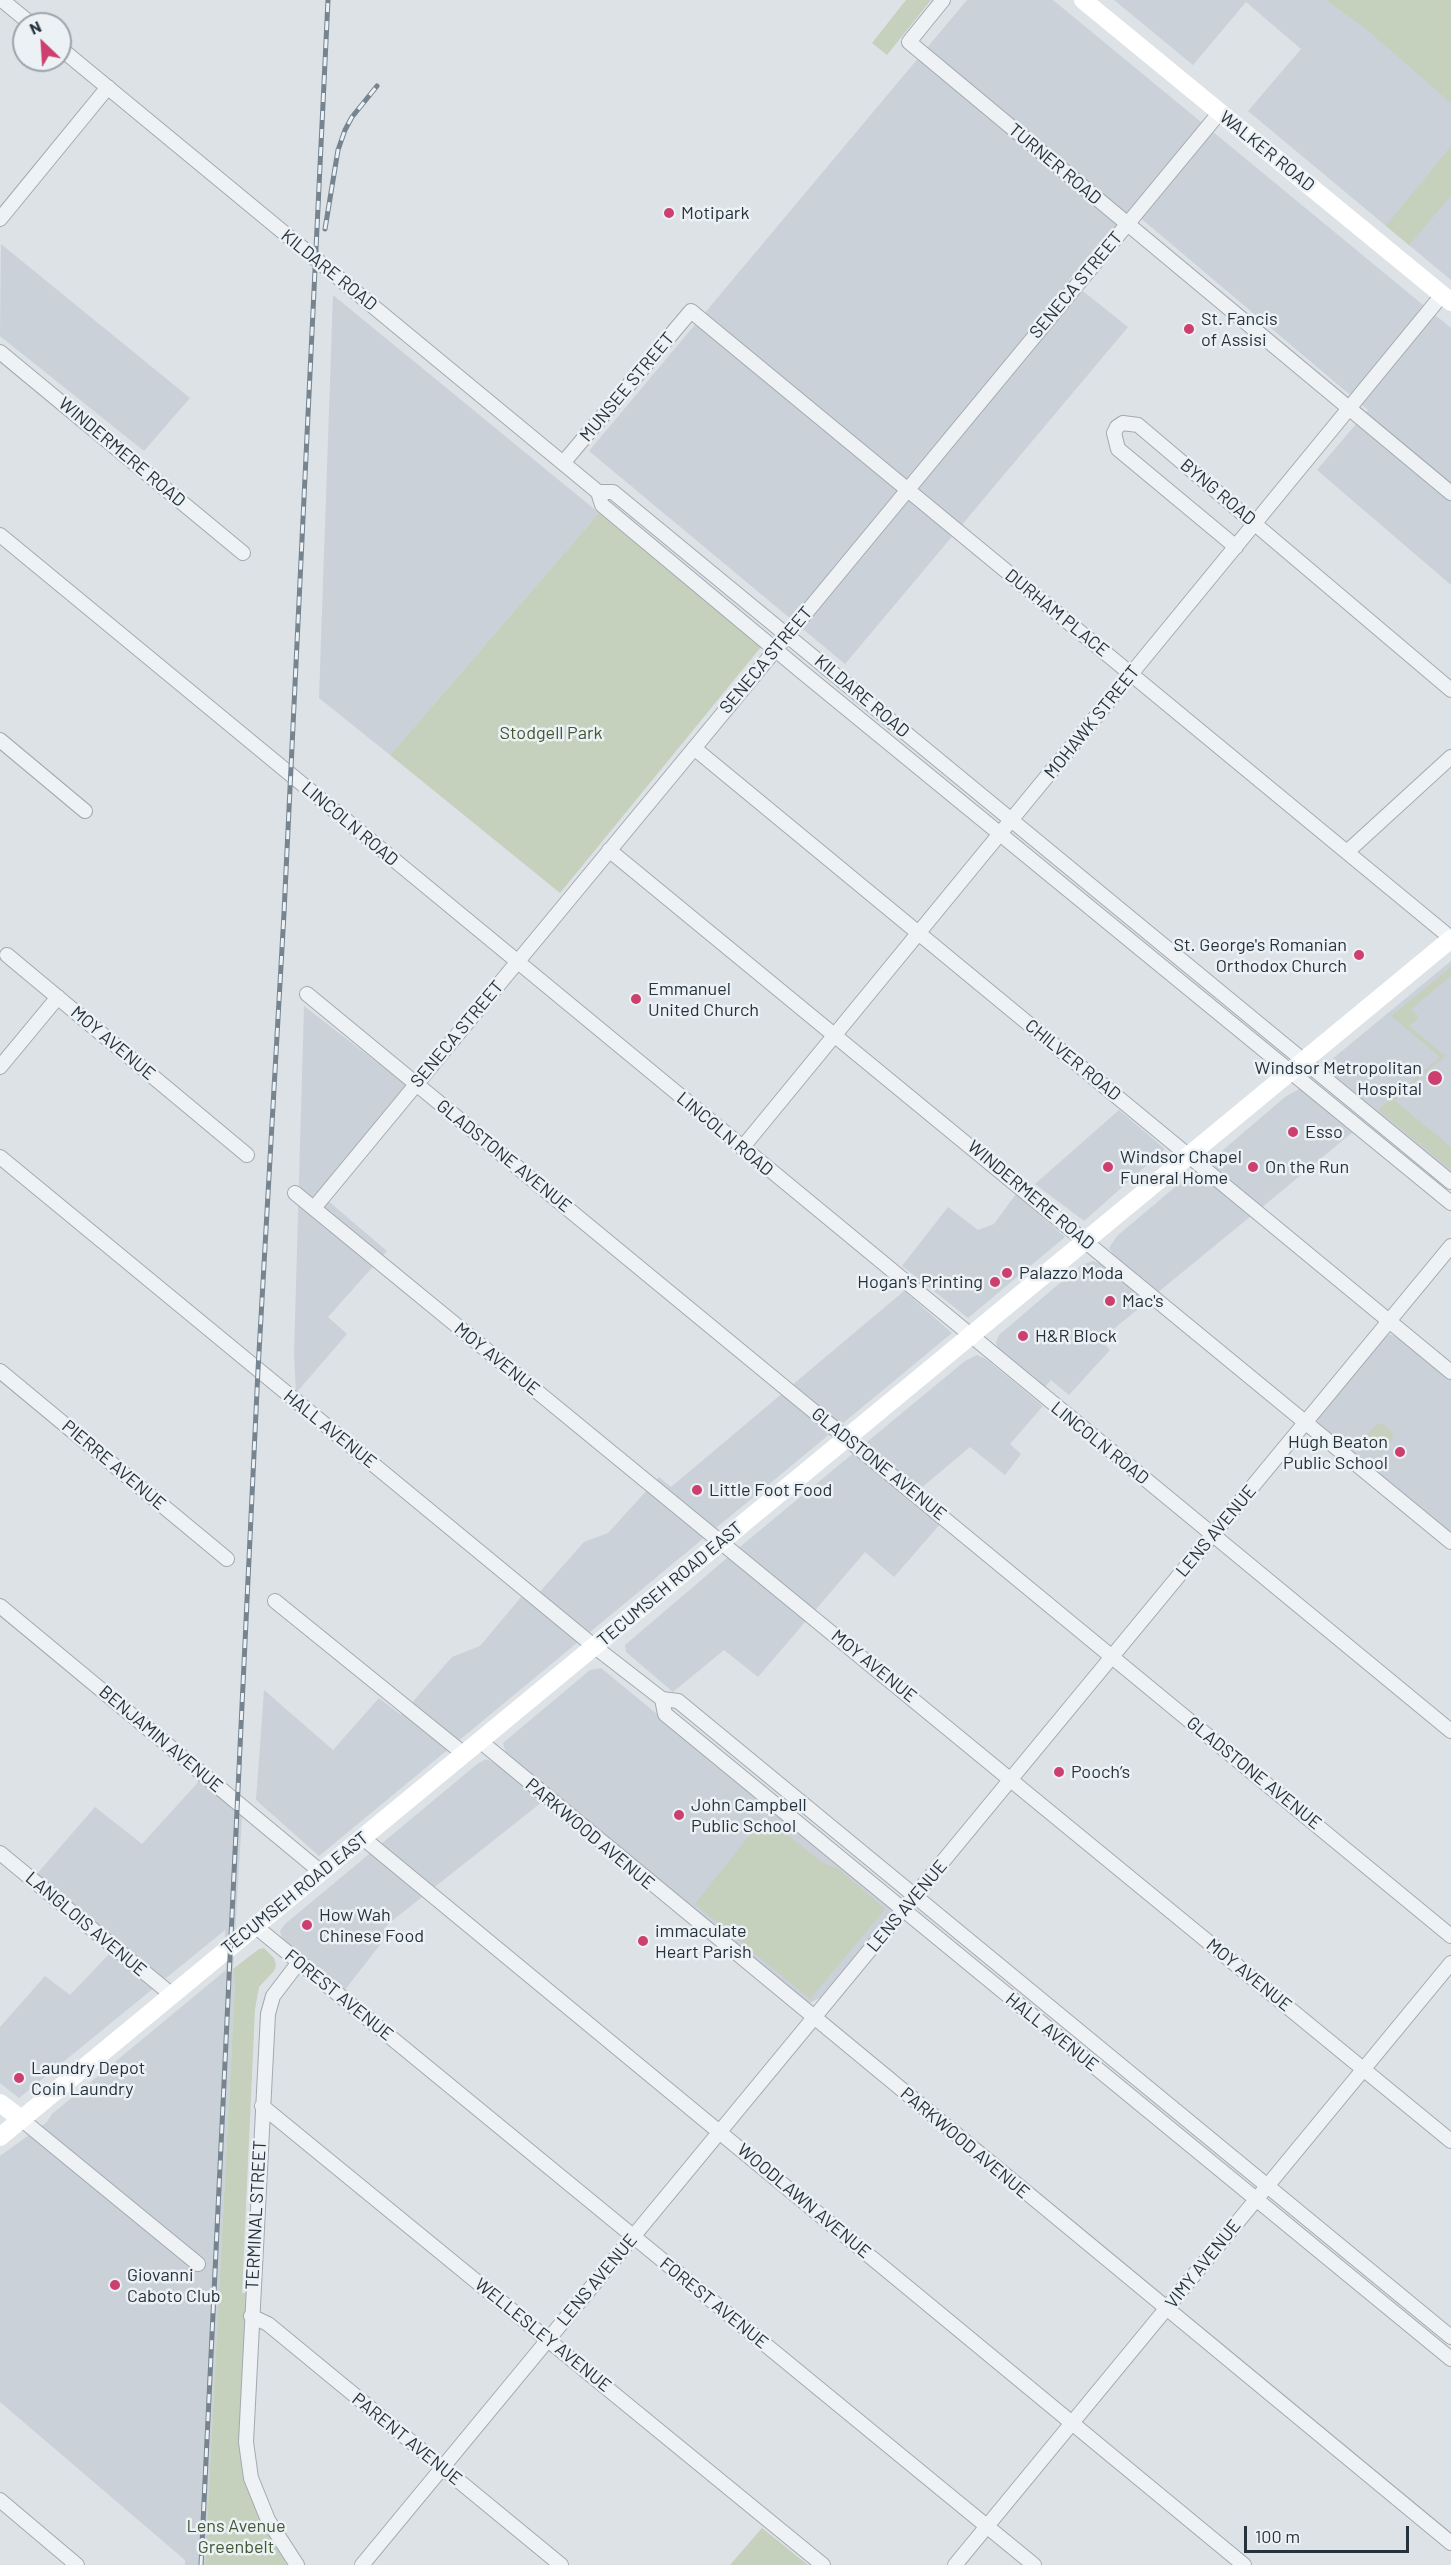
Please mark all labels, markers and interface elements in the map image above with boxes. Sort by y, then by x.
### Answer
north arrow [12,12,72,72]
text: N [26,16,44,38]
street label: WALKER ROAD [1215,106,1319,196]
street label: TURNER ROAD [1004,119,1106,209]
place label: Motipark [681,202,749,224]
marker: Motipark [662,206,676,220]
street label: KILDARE ROAD [277,225,381,315]
street label: SENECA STREET [1025,227,1127,343]
place label: St. Fancis of Assisi [1201,308,1278,350]
marker: St. Fancis of Assisi [1182,322,1196,336]
street label: MUNSEE STREET [575,328,679,446]
street label: WINDERMERE ROAD [54,393,190,511]
street label: BYNG ROAD [1176,454,1260,530]
street label: DURHAM PLACE [1001,565,1113,661]
street label: SENECA STREET [715,602,817,718]
street label: KILDARE ROAD [810,650,914,742]
street label: MOHAWK STREET [1040,661,1144,783]
park label: Stodgell Park [500,722,602,744]
street label: LINCOLN ROAD [297,777,403,871]
place label: St. George's Romanian Orthodox Church [1173,934,1347,976]
marker: St. George's Romanian Orthodox Church [1352,948,1366,962]
street label: SENECA STREET [406,976,508,1092]
place label: Emmanuel United Church [648,978,759,1020]
marker: Emmanuel United Church [629,992,643,1006]
street label: MOY AVENUE [66,1001,160,1085]
street label: CHILVER ROAD [1021,1015,1125,1105]
place label: Windsor Metropolitan Hospital [1255,1057,1422,1100]
marker: Windsor Metropolitan Hospital [1426,1069,1444,1087]
street label: LINCOLN ROAD [672,1087,778,1181]
street label: GLADSTONE AVENUE [432,1095,576,1217]
place label: Esso [1305,1121,1343,1143]
marker: Esso [1286,1125,1300,1139]
street label: WINDERMERE ROAD [963,1136,1099,1254]
place label: Windsor Chapel Funeral Home [1120,1146,1242,1188]
place label: On the Run [1265,1156,1349,1178]
marker: Windsor Chapel Funeral Home [1101,1160,1115,1174]
marker: On the Run [1246,1160,1260,1174]
place label: Palazzo Moda [1019,1262,1123,1284]
marker: Palazzo Moda [1000,1266,1014,1280]
place label: Hogan's Printing [857,1271,983,1293]
marker: Hogan's Printing [988,1275,1002,1289]
place label: Mac's [1122,1290,1164,1312]
marker: Mac's [1103,1294,1117,1308]
street label: MOY AVENUE [450,1318,544,1400]
place label: H&R Block [1035,1325,1117,1347]
marker: H&R Block [1016,1329,1030,1343]
street label: HALL AVENUE [279,1385,381,1473]
street label: LINCOLN ROAD [1047,1397,1153,1489]
street label: GLADSTONE AVENUE [807,1403,951,1525]
street label: PIERRE AVENUE [58,1415,170,1515]
place label: Hugh Beaton Public School [1283,1431,1388,1474]
marker: Hugh Beaton Public School [1393,1445,1407,1459]
place label: Little Foot Food [709,1479,832,1501]
street label: LENS AVENUE [1171,1481,1261,1581]
marker: Little Foot Food [690,1483,704,1497]
street label: TECUMSEH ROAD EAST [593,1517,747,1651]
street label: MOY AVENUE [827,1625,921,1707]
street label: BENJAMIN AVENUE [95,1681,227,1797]
street label: GLADSTONE AVENUE [1182,1712,1326,1834]
place label: Pooch’s [1071,1761,1130,1783]
marker: Pooch’s [1052,1765,1066,1779]
street label: PARKWOOD AVENUE [521,1774,659,1894]
place label: John Campbell Public School [691,1794,807,1836]
marker: John Campbell Public School [672,1808,686,1822]
street label: TECUMSEH ROAD EAST [217,1827,373,1959]
street label: LENS AVENUE [862,1856,952,1956]
street label: LANGLOIS AVENUE [21,1867,151,1981]
place label: How Wah Chinese Food [319,1904,424,1946]
marker: How Wah Chinese Food [300,1918,314,1932]
place label: immaculate Heart Parish [655,1920,752,1962]
marker: immaculate Heart Parish [636,1934,650,1948]
street label: MOY AVENUE [1202,1934,1296,2016]
street label: FOREST AVENUE [280,1945,398,2045]
street label: HALL AVENUE [1001,1988,1103,2076]
place label: Laundry Depot Coin Laundry [31,2057,145,2100]
marker: Laundry Depot Coin Laundry [12,2071,26,2085]
street label: PARKWOOD AVENUE [896,2083,1034,2203]
street label: WOODLAWN AVENUE [733,2139,875,2263]
street label: TERMINAL STREET [241,2140,271,2290]
street label: VIMY AVENUE [1161,2215,1245,2313]
street label: LENS AVENUE [552,2230,642,2330]
street label: FOREST AVENUE [655,2253,773,2353]
place label: Giovanni Caboto Club [127,2264,221,2306]
street label: WELLESLEY AVENUE [470,2273,616,2397]
marker: Giovanni Caboto Club [108,2278,122,2292]
street label: PARENT AVENUE [348,2388,466,2490]
scale bar [1247,2514,1412,2552]
park label: Lens Avenue Greenbelt [187,2515,285,2558]
text: 100 m [1255,2525,1300,2547]

